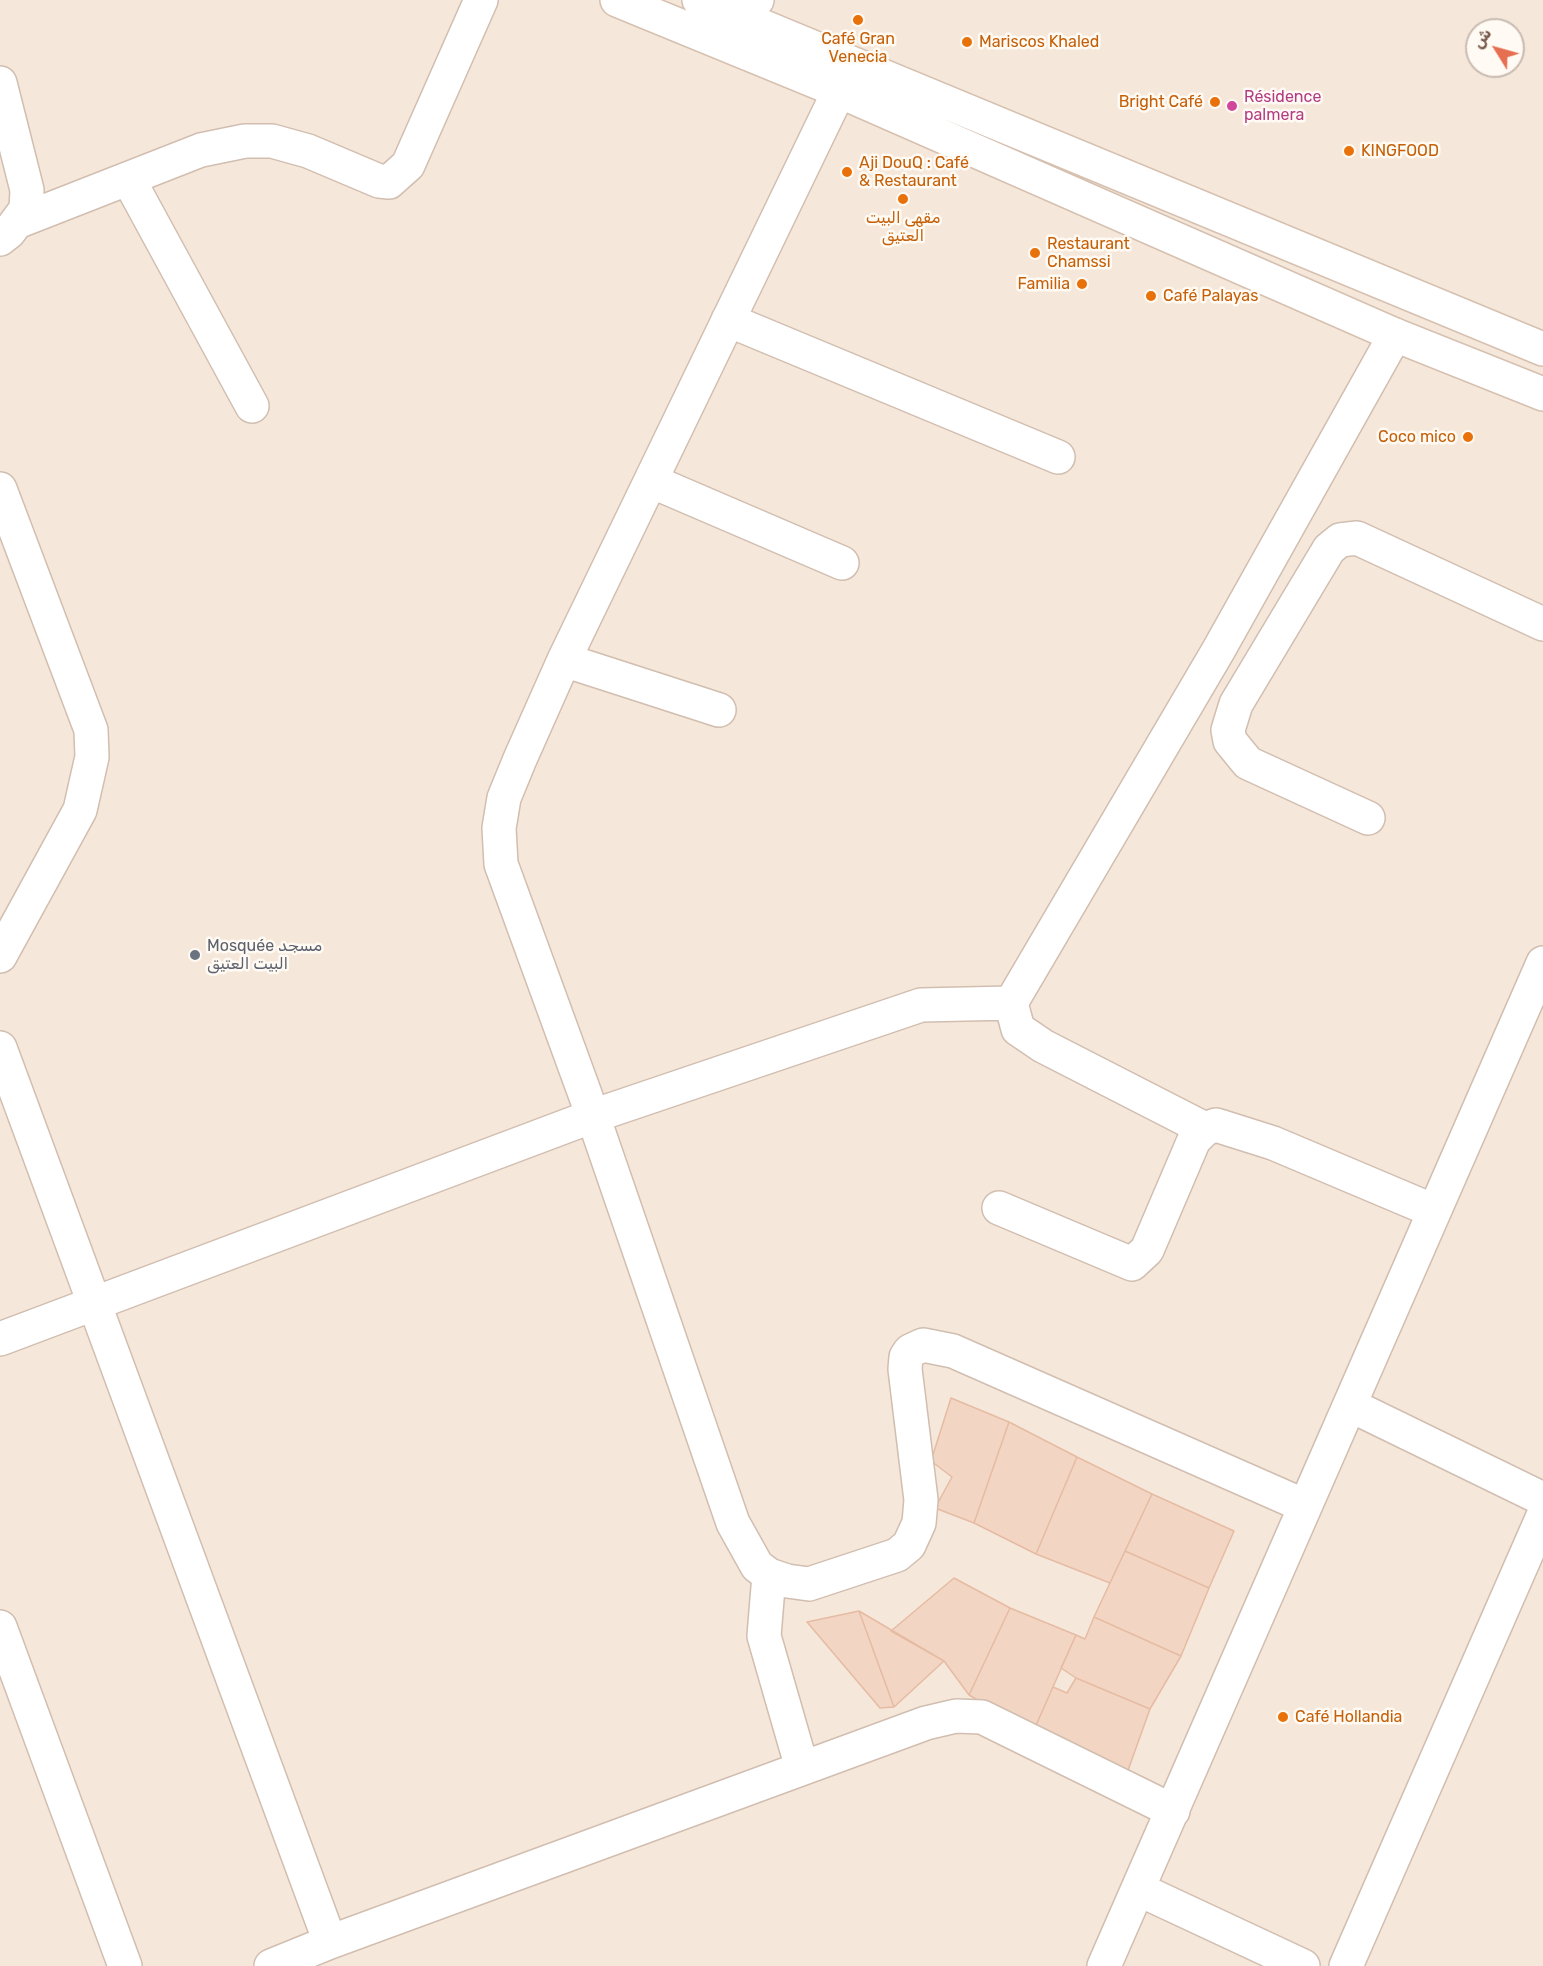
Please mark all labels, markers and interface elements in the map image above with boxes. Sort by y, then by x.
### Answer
marker: Café Gran Venecia [851,13,865,27]
north arrow [1465,18,1525,78]
text: ش [1468,24,1496,52]
place label: Café Gran Venecia [821,29,895,67]
place label: Mariscos Khaled [979,32,1099,52]
marker: Mariscos Khaled [960,35,974,49]
place label: Résidence palmera [1244,87,1321,125]
place label: Bright Café [1119,92,1203,112]
marker: Bright Café [1208,95,1222,109]
marker: Résidence palmera [1225,99,1239,113]
place label: KINGFOOD [1361,141,1439,161]
marker: KINGFOOD [1342,144,1356,158]
place label: Aji DouQ : Café & Restaurant [859,153,969,191]
marker: Aji DouQ : Café & Restaurant [840,165,854,179]
marker: مقهى البيت العتيق [896,192,910,206]
place label: مقهى البيت العتيق [866,208,940,246]
place label: Restaurant Chamssi [1047,234,1130,272]
marker: Restaurant Chamssi [1028,246,1042,260]
place label: Familia [1018,274,1070,294]
marker: Familia [1075,277,1089,291]
place label: Café Palayas [1163,286,1258,306]
marker: Café Palayas [1144,289,1158,303]
place label: Coco mico [1378,427,1456,447]
marker: Coco mico [1461,430,1475,444]
place label: Mosquée مسجد البيت العتيق [207,936,322,974]
marker: Mosquée مسجد البيت العتيق [188,948,202,962]
place label: Café Hollandia [1295,1707,1402,1727]
marker: Café Hollandia [1276,1710,1290,1724]

